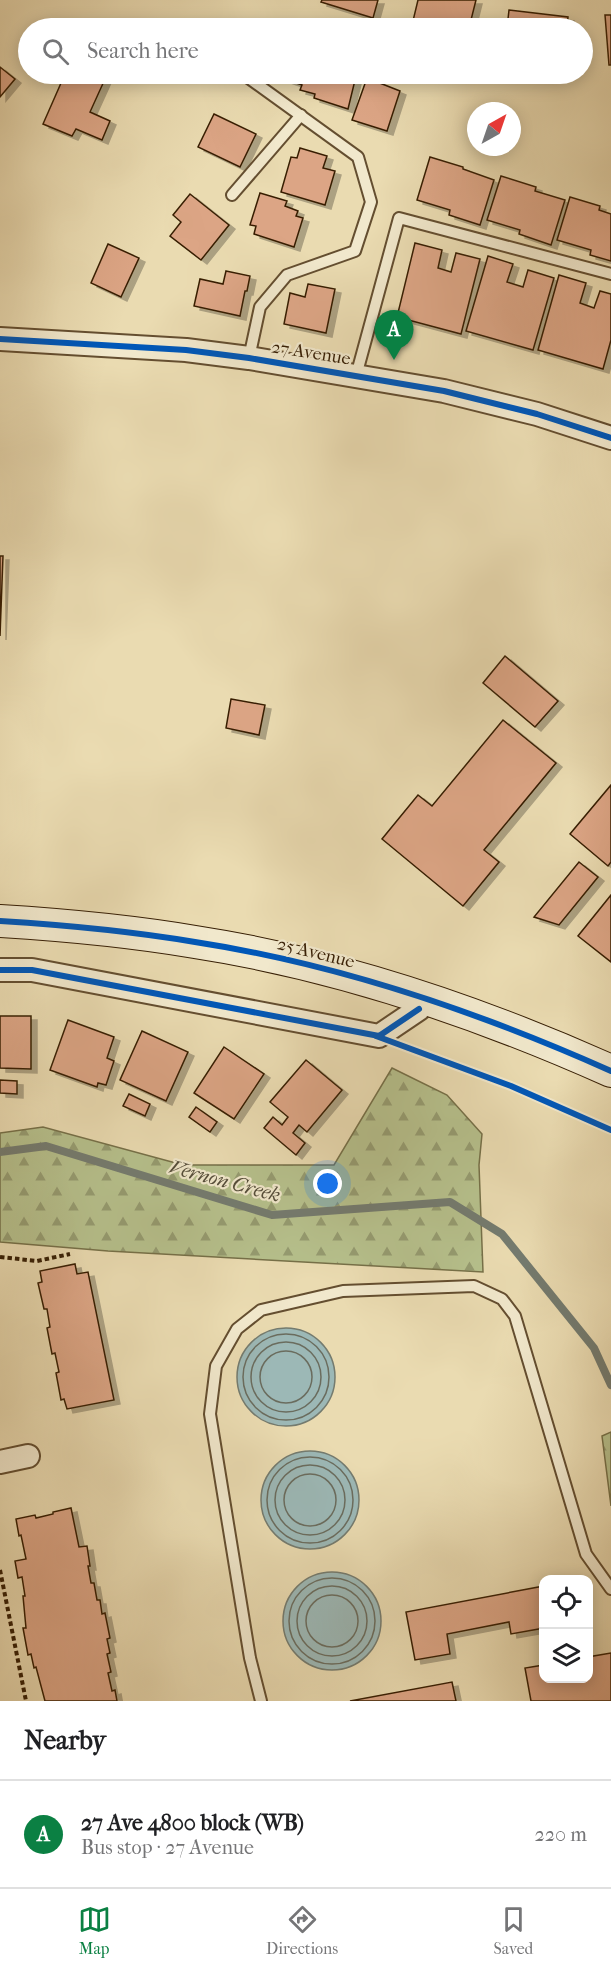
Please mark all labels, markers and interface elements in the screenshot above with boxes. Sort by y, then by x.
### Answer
search box [18,18,593,84]
icon: search [39,35,72,68]
text: Search here [87,38,199,64]
north arrow [467,102,521,156]
pin: A [374,310,414,360]
street label: 27 Avenue [270,336,352,370]
street label: 25 Avenue [275,933,357,973]
water label: Vernon Creek [167,1155,283,1207]
your location [313,1169,342,1198]
map controls [539,1575,593,1683]
button: locate [539,1575,593,1629]
button: layers [539,1629,593,1683]
text: Nearby [24,1725,106,1756]
text: 27 Ave 4800 block (WB) [81,1810,304,1836]
text: A [37,1823,50,1846]
text: 220 m [534,1823,587,1846]
text: Bus stop · 27 Avenue [81,1836,254,1859]
tab: Map [78,1903,111,1958]
tab: Directions [266,1903,338,1958]
tab: Saved [494,1903,533,1958]

